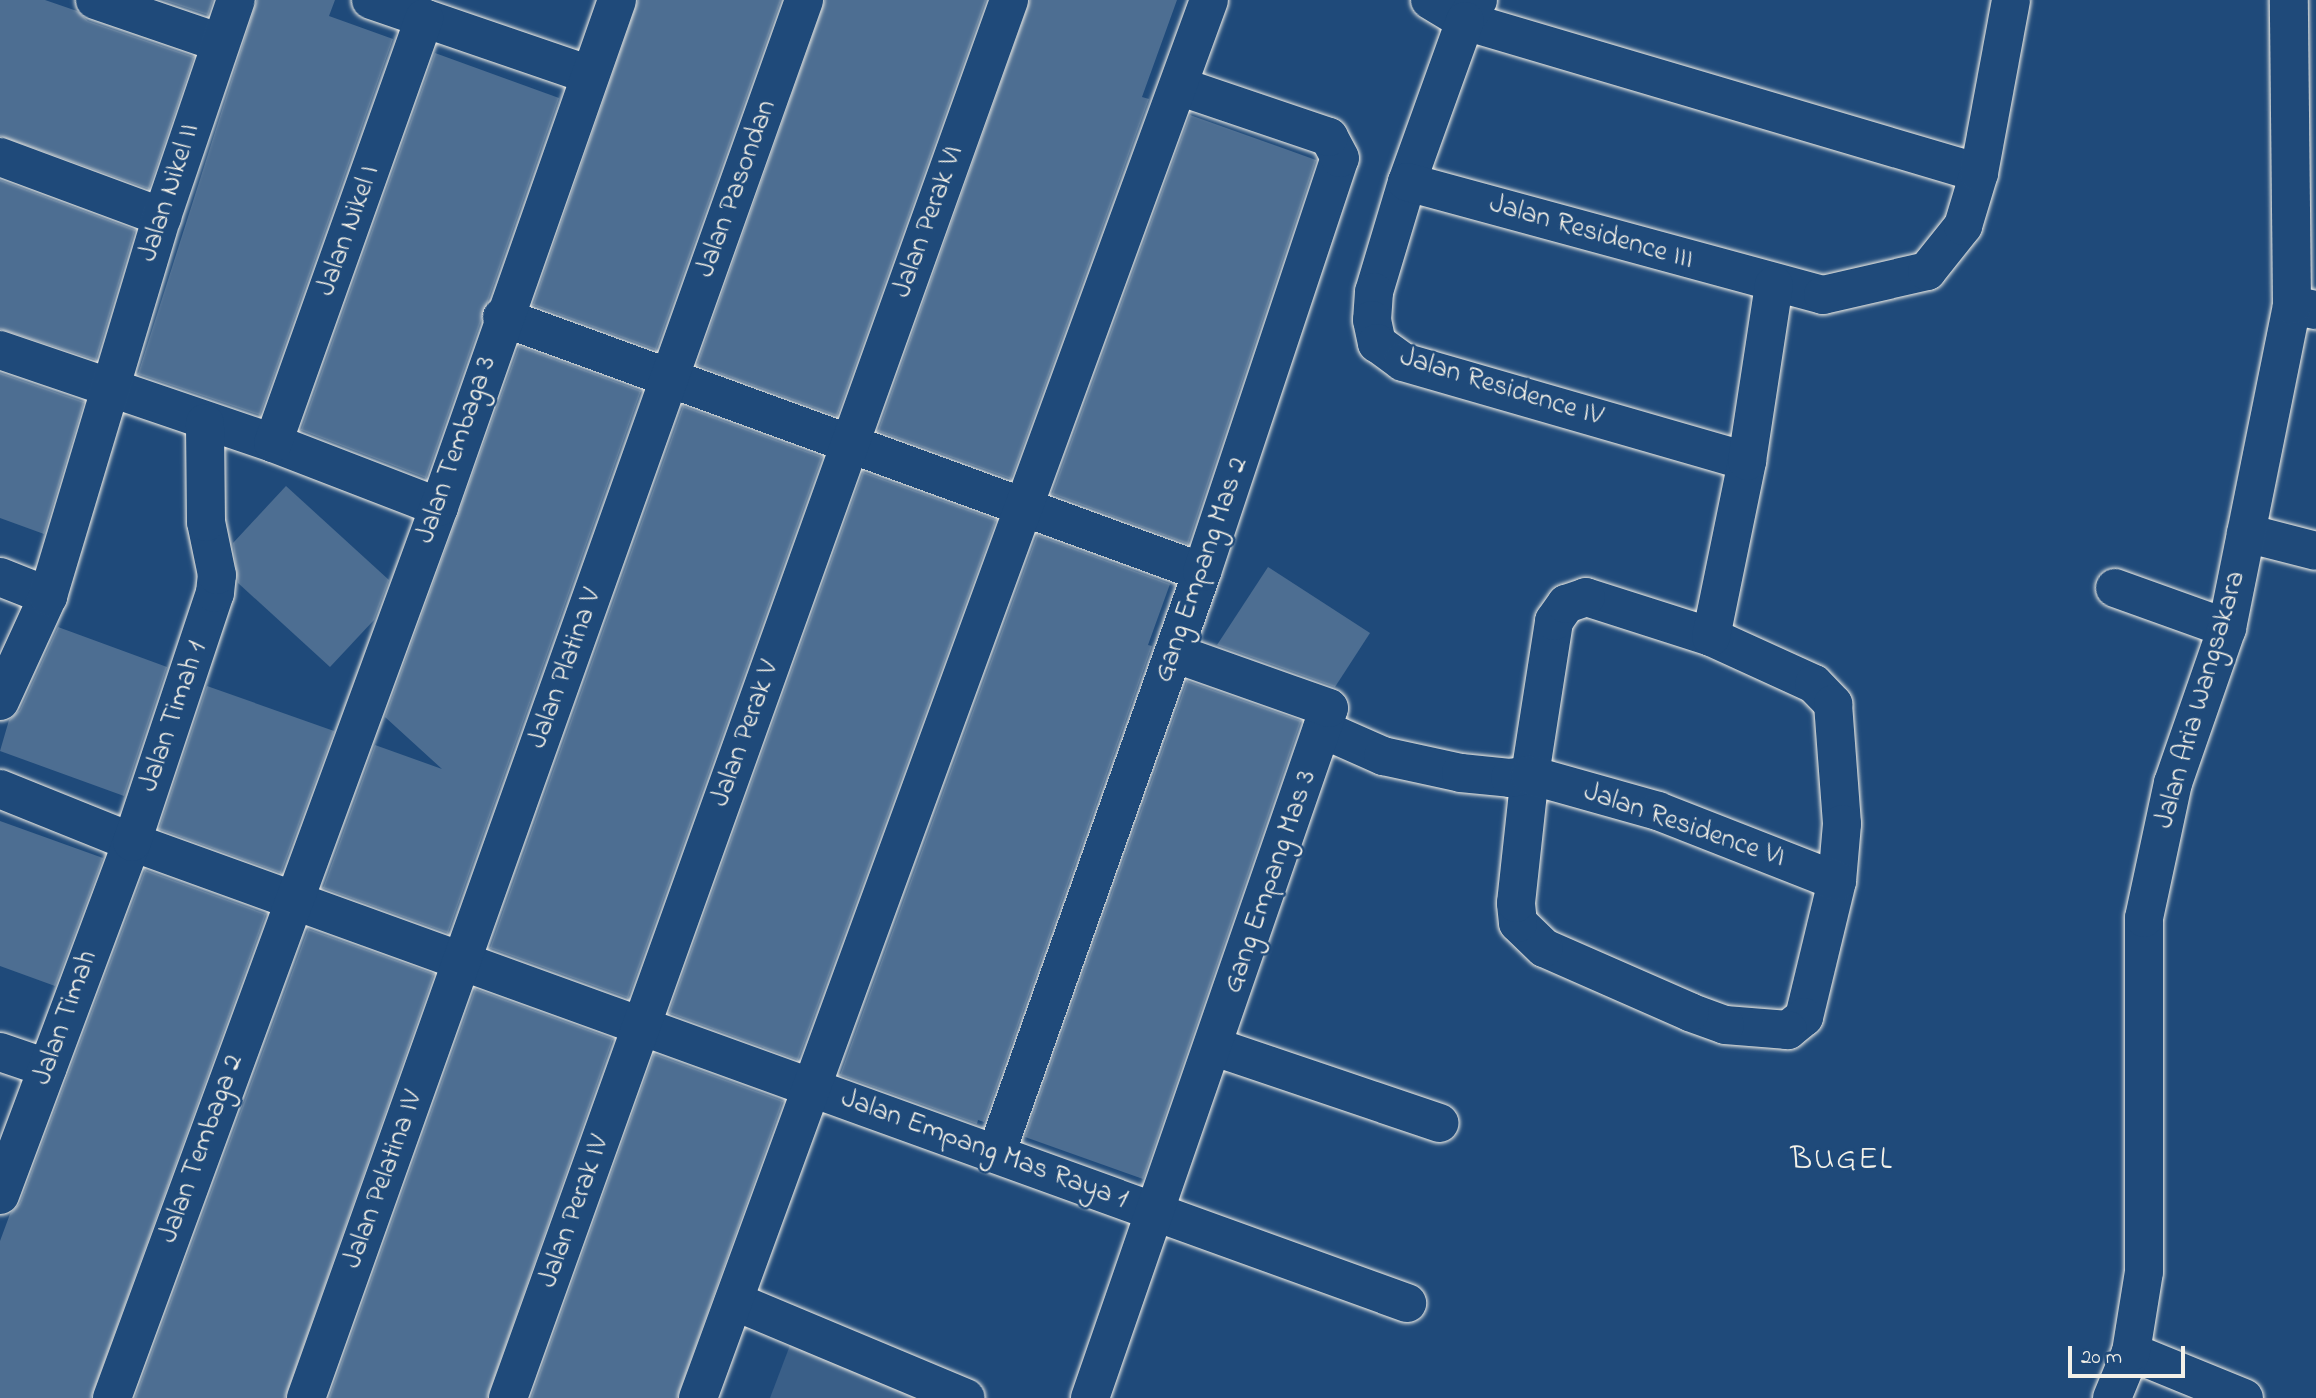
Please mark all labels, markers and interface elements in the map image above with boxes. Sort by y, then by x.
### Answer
street label: Jalan Pasondan [689,96,785,282]
street label: Jalan Nikel II [132,120,208,266]
street label: Jalan Perak VI [886,141,972,303]
street label: Jalan Nikel I [310,161,388,301]
street label: Jalan Residence III [1485,188,1697,278]
street label: Jalan Residence IV [1395,341,1607,435]
street label: Jalan Tembaga 3 [409,352,505,548]
street label: Gang Empang Mas 2 [1148,453,1256,687]
street label: Jalan Aria Wangsakara [2148,567,2254,833]
street label: Jalan Platina V [522,585,610,753]
street label: Jalan Timah 1 [133,638,215,796]
street label: Jalan Perak V [704,657,788,811]
street label: Gang Empang Mas 3 [1217,766,1325,998]
street label: Jalan Residence VI [1579,776,1789,876]
street label: Jalan Timah [26,946,106,1090]
street label: Jalan Tembaga 2 [152,1050,252,1248]
street label: Jalan Empang Mas Raya 1 [836,1082,1132,1218]
street label: Jalan Pelatina IV [336,1087,432,1273]
street label: Jalan Perak IV [532,1131,618,1293]
district label: BUGEL [1791,1142,1893,1180]
scale bar [2071,1332,2188,1376]
text: 20 m [2081,1343,2122,1373]

